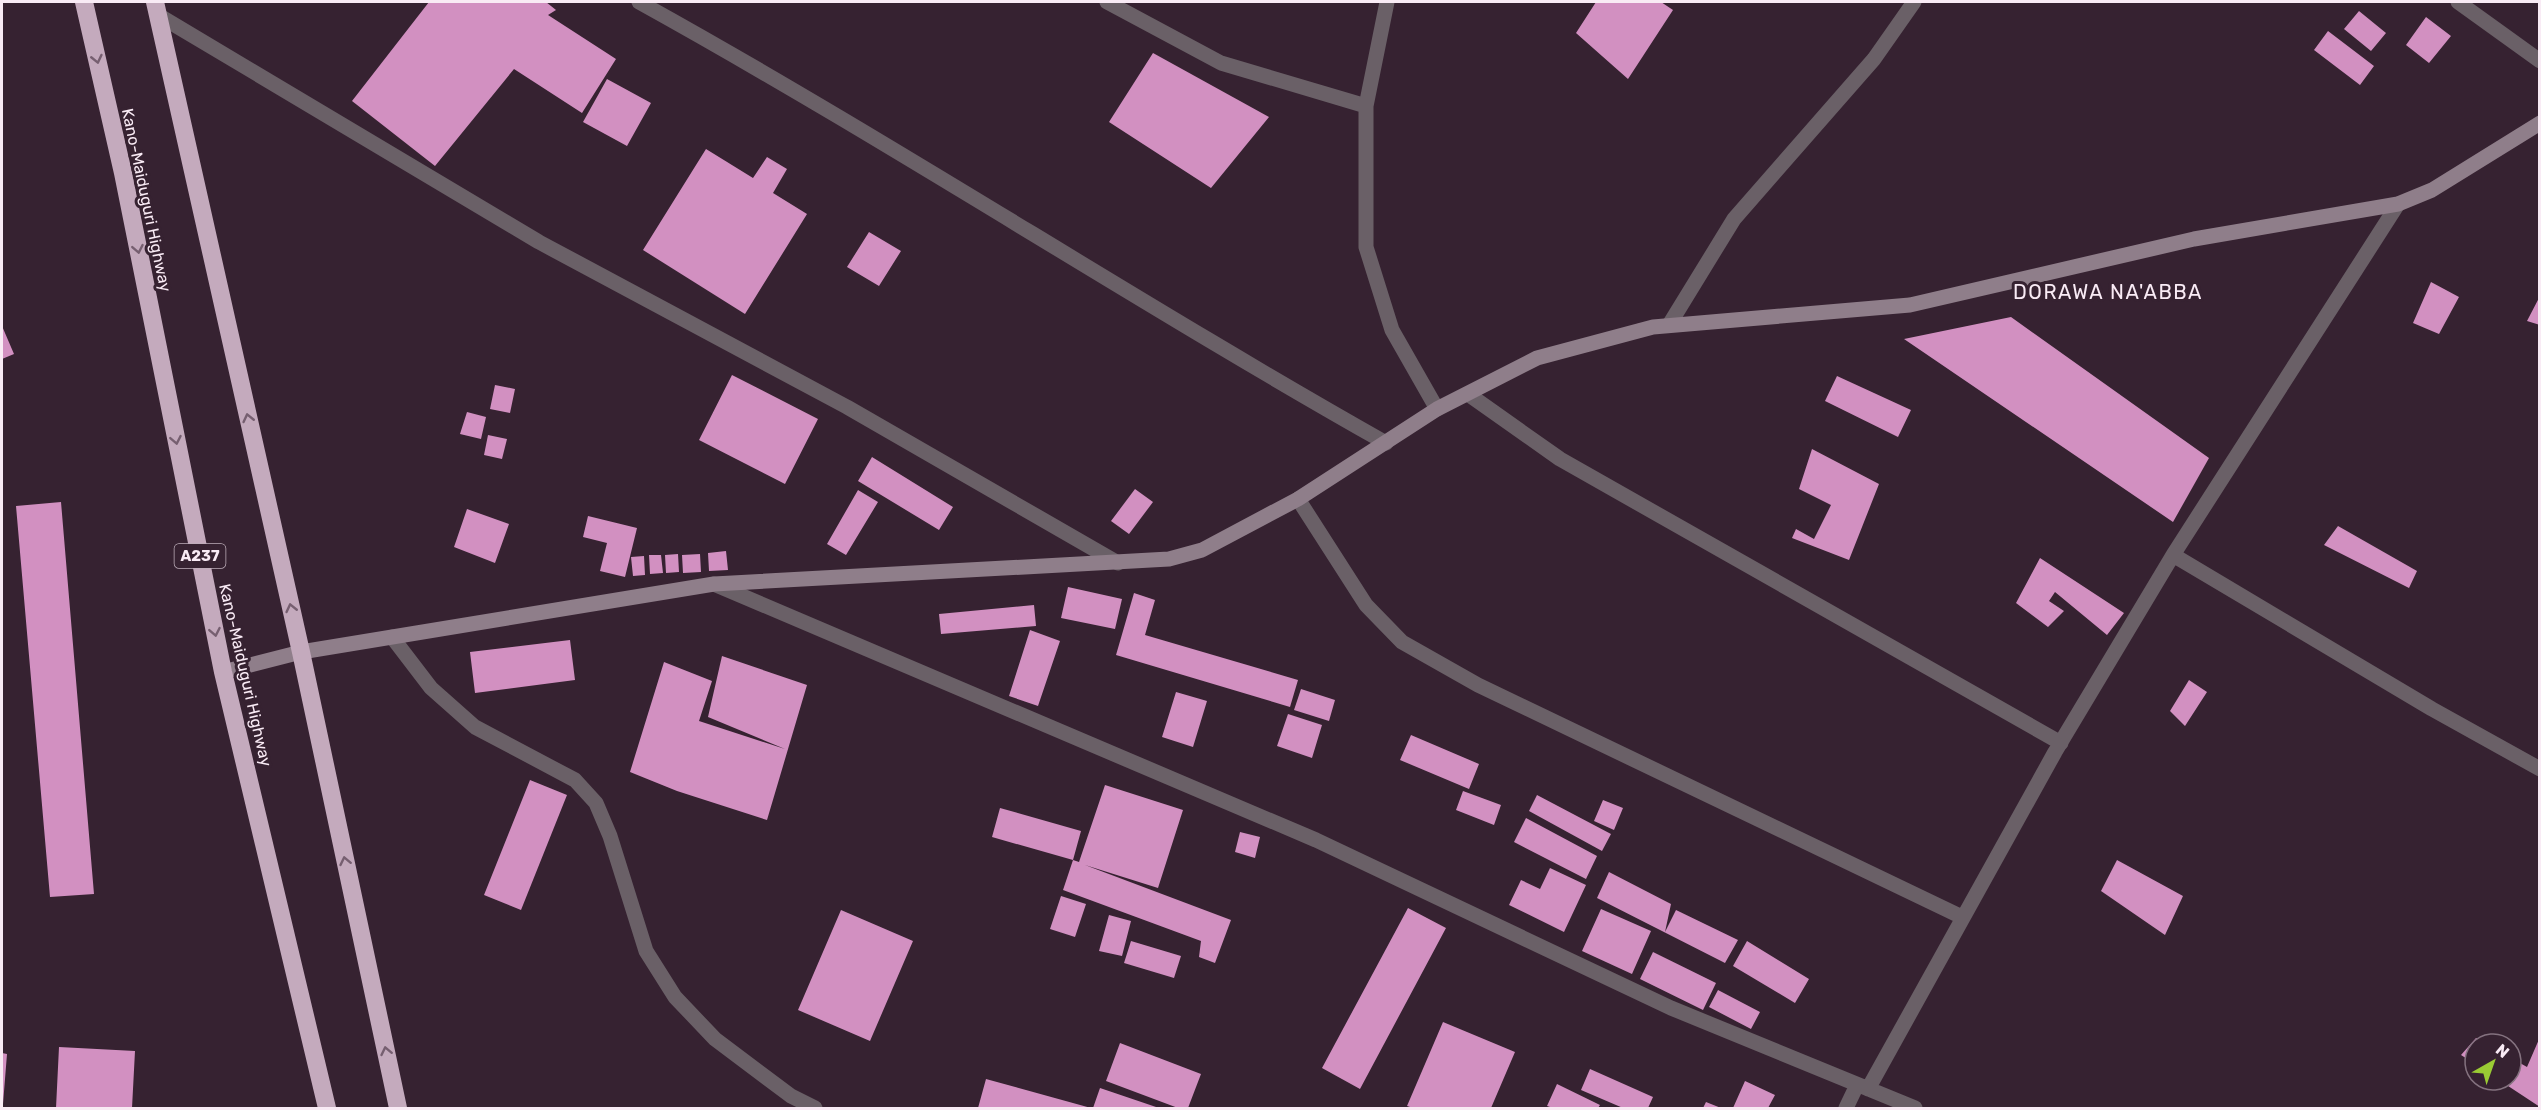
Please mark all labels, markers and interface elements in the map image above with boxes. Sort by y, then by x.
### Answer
one-way arrow [90,53,103,63]
street label: Kano-Maiduguri Highway [118,107,175,294]
one-way arrow [131,244,144,254]
district label: DORAWA NA'ABBA [2013,280,2203,304]
one-way arrow [242,413,255,423]
one-way arrow [169,435,182,445]
road number: A237 [174,544,226,568]
street label: Kano-Maiduguri Highway [215,582,276,769]
one-way arrow [285,604,298,614]
one-way arrow [208,626,221,636]
one-way arrow [340,856,353,866]
north arrow [2463,1032,2523,1092]
text: N [2492,1040,2513,1062]
one-way arrow [380,1047,393,1057]

